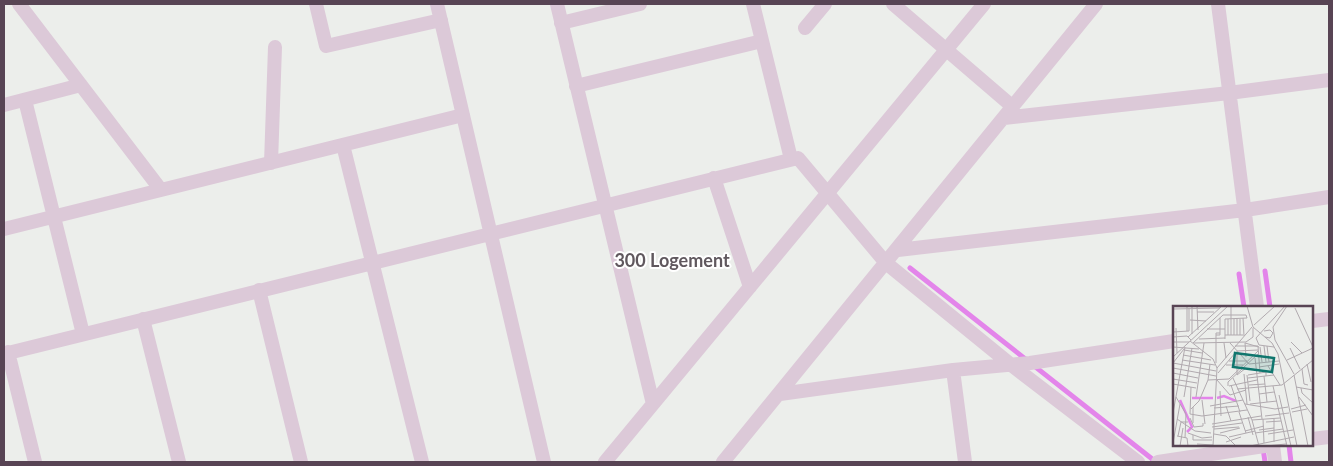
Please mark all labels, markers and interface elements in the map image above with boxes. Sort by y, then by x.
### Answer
district label: 300 Logement [614,249,730,271]
inset map [1173,306,1313,446]

